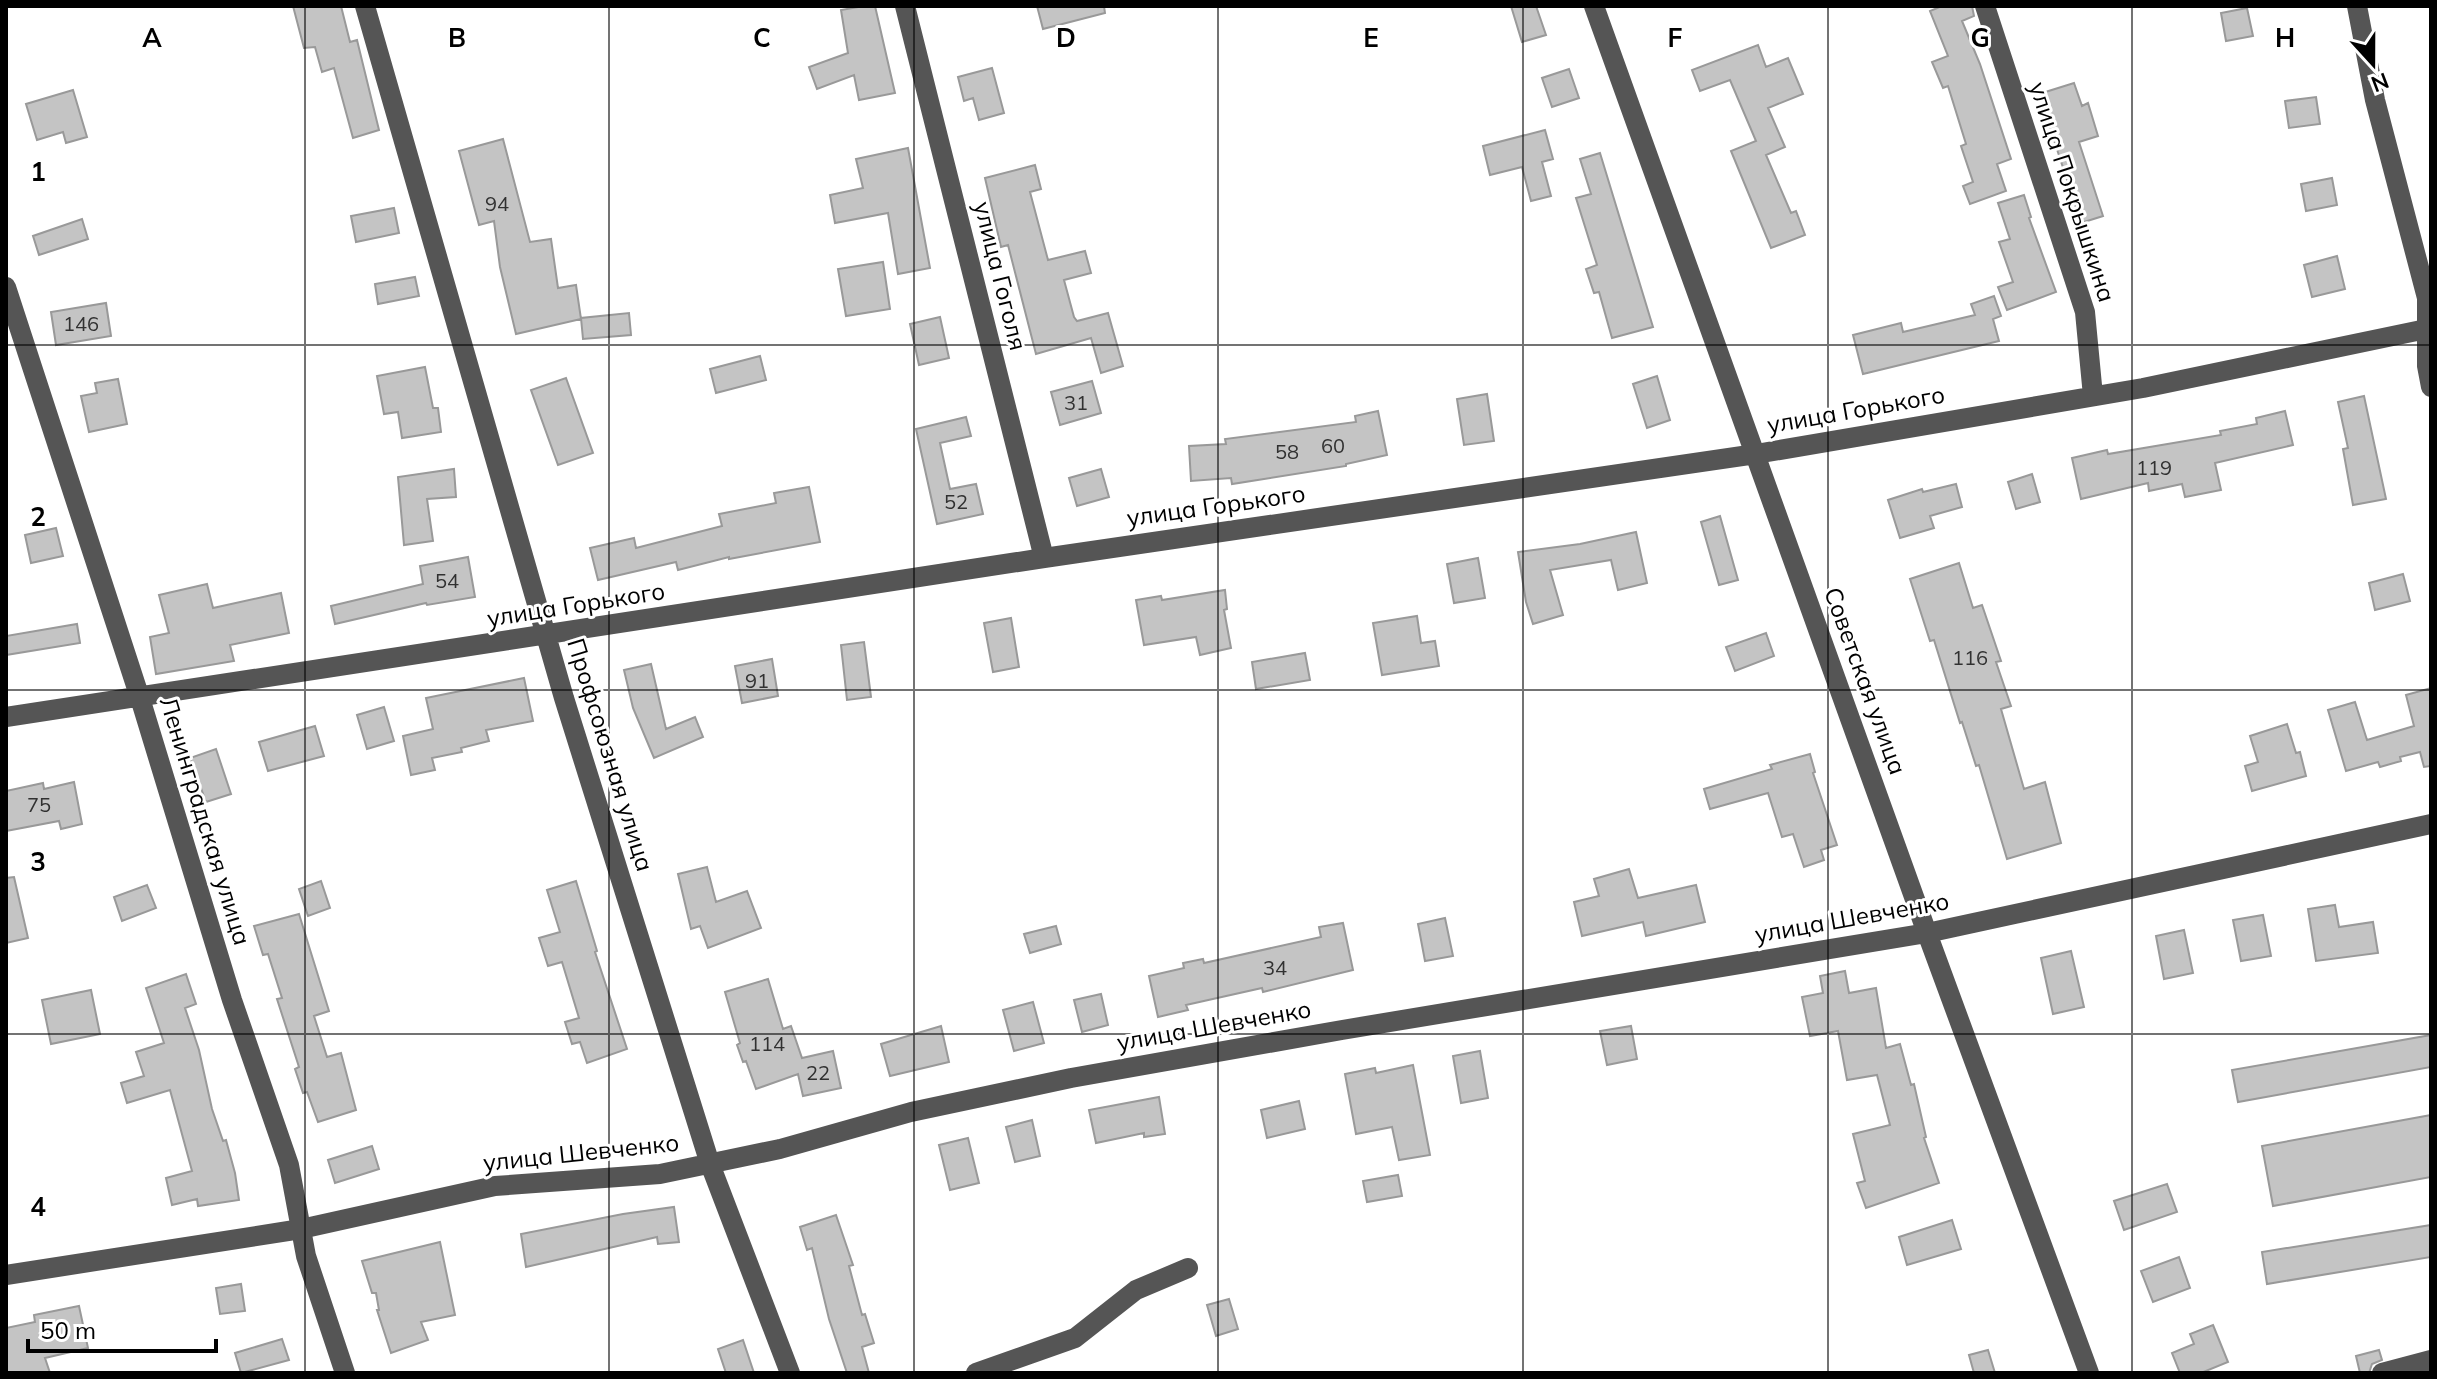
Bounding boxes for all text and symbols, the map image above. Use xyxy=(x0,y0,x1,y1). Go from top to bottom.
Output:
text: A xyxy=(142,21,162,54)
text: B xyxy=(448,21,466,54)
text: C xyxy=(753,21,771,54)
text: D xyxy=(1056,21,1076,54)
text: E xyxy=(1363,21,1379,54)
text: F xyxy=(1668,21,1683,54)
text: G xyxy=(1970,21,1990,54)
text: H xyxy=(2275,21,2295,54)
north arrow xyxy=(2333,24,2413,104)
text: N xyxy=(2367,67,2393,99)
street label: улица Покрышкина xyxy=(2023,78,2123,306)
text: 1 xyxy=(30,155,46,188)
house number: 94 xyxy=(485,191,509,216)
street label: улица Гоголя xyxy=(968,198,1034,353)
house number: 146 xyxy=(63,311,99,336)
street label: улица Горького xyxy=(1765,379,1947,439)
house number: 31 xyxy=(1064,390,1088,415)
house number: 60 xyxy=(1321,433,1345,458)
house number: 58 xyxy=(1275,439,1299,464)
house number: 119 xyxy=(2136,455,2172,480)
street label: улица Горького xyxy=(1125,478,1307,532)
house number: 52 xyxy=(944,489,968,514)
text: 2 xyxy=(30,500,46,533)
house number: 54 xyxy=(435,568,459,593)
street label: улица Горького xyxy=(485,575,667,633)
street label: Советская улица xyxy=(1818,583,1914,778)
street label: Профсоюзная улица xyxy=(561,635,661,875)
house number: 116 xyxy=(1952,645,1988,670)
house number: 91 xyxy=(745,668,769,693)
street label: Ленинградская улица xyxy=(154,693,258,949)
house number: 75 xyxy=(27,792,51,817)
text: 3 xyxy=(30,845,46,878)
street label: улица Шевченко xyxy=(1752,885,1951,949)
house number: 34 xyxy=(1263,955,1287,980)
street label: улица Шевченко xyxy=(1114,993,1313,1057)
house number: 114 xyxy=(749,1031,785,1056)
house number: 22 xyxy=(806,1060,830,1085)
street label: улица Шевченко xyxy=(481,1127,680,1177)
text: 4 xyxy=(30,1190,46,1223)
scale bar xyxy=(28,1303,216,1353)
text: 50 m xyxy=(40,1315,96,1345)

